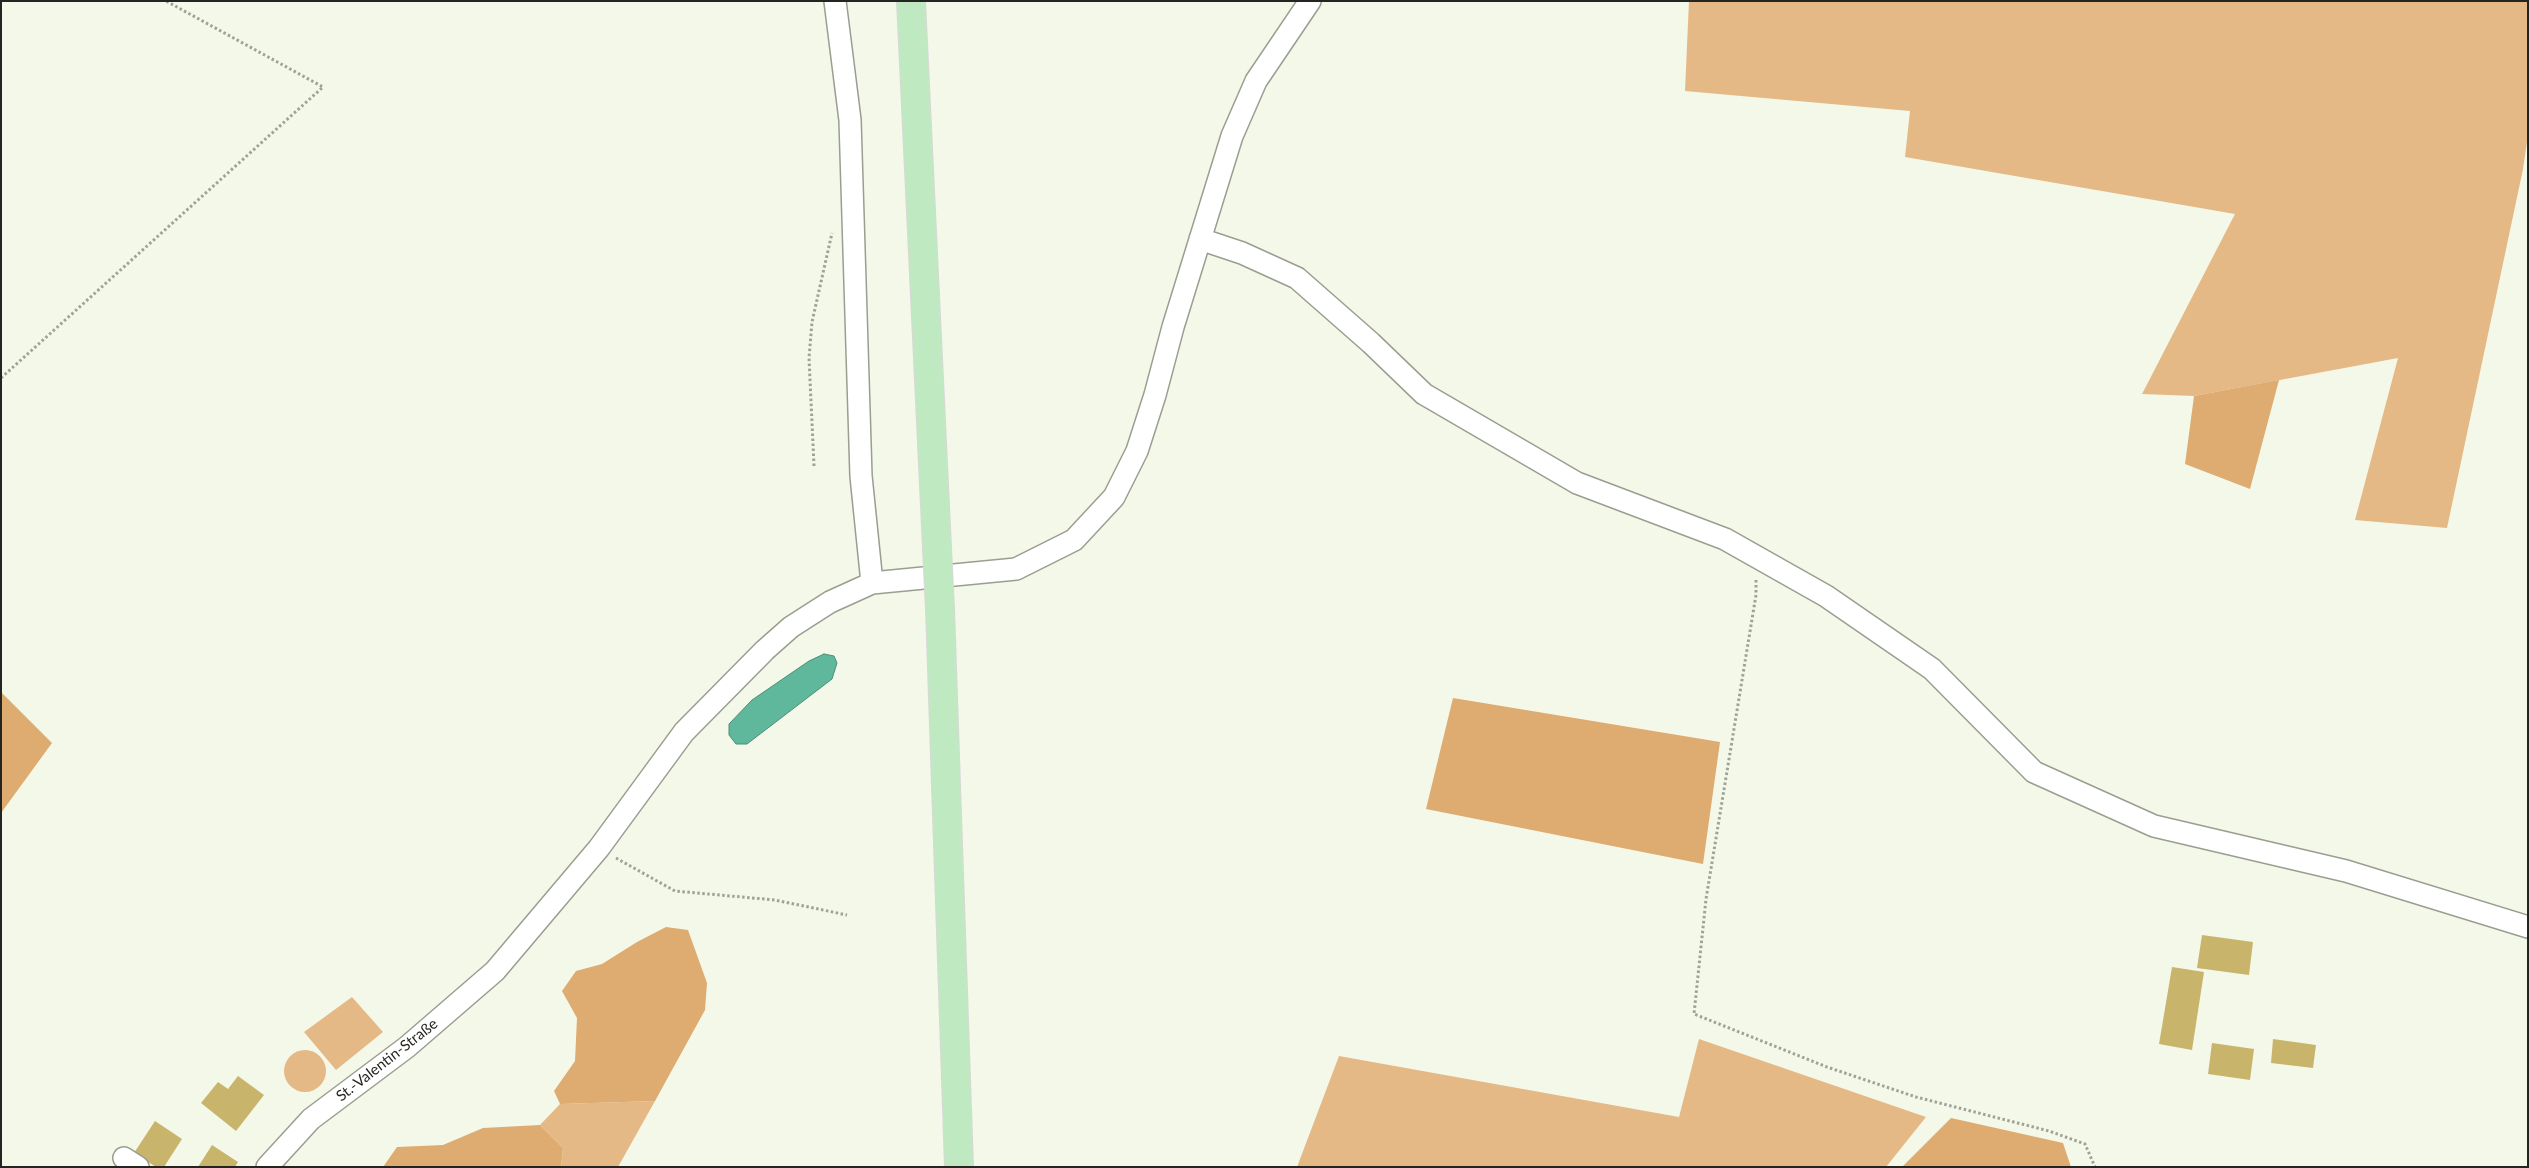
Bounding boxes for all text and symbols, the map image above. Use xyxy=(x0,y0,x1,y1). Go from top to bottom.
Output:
street label: St.-Valentin-Straße xyxy=(333,1015,441,1105)

